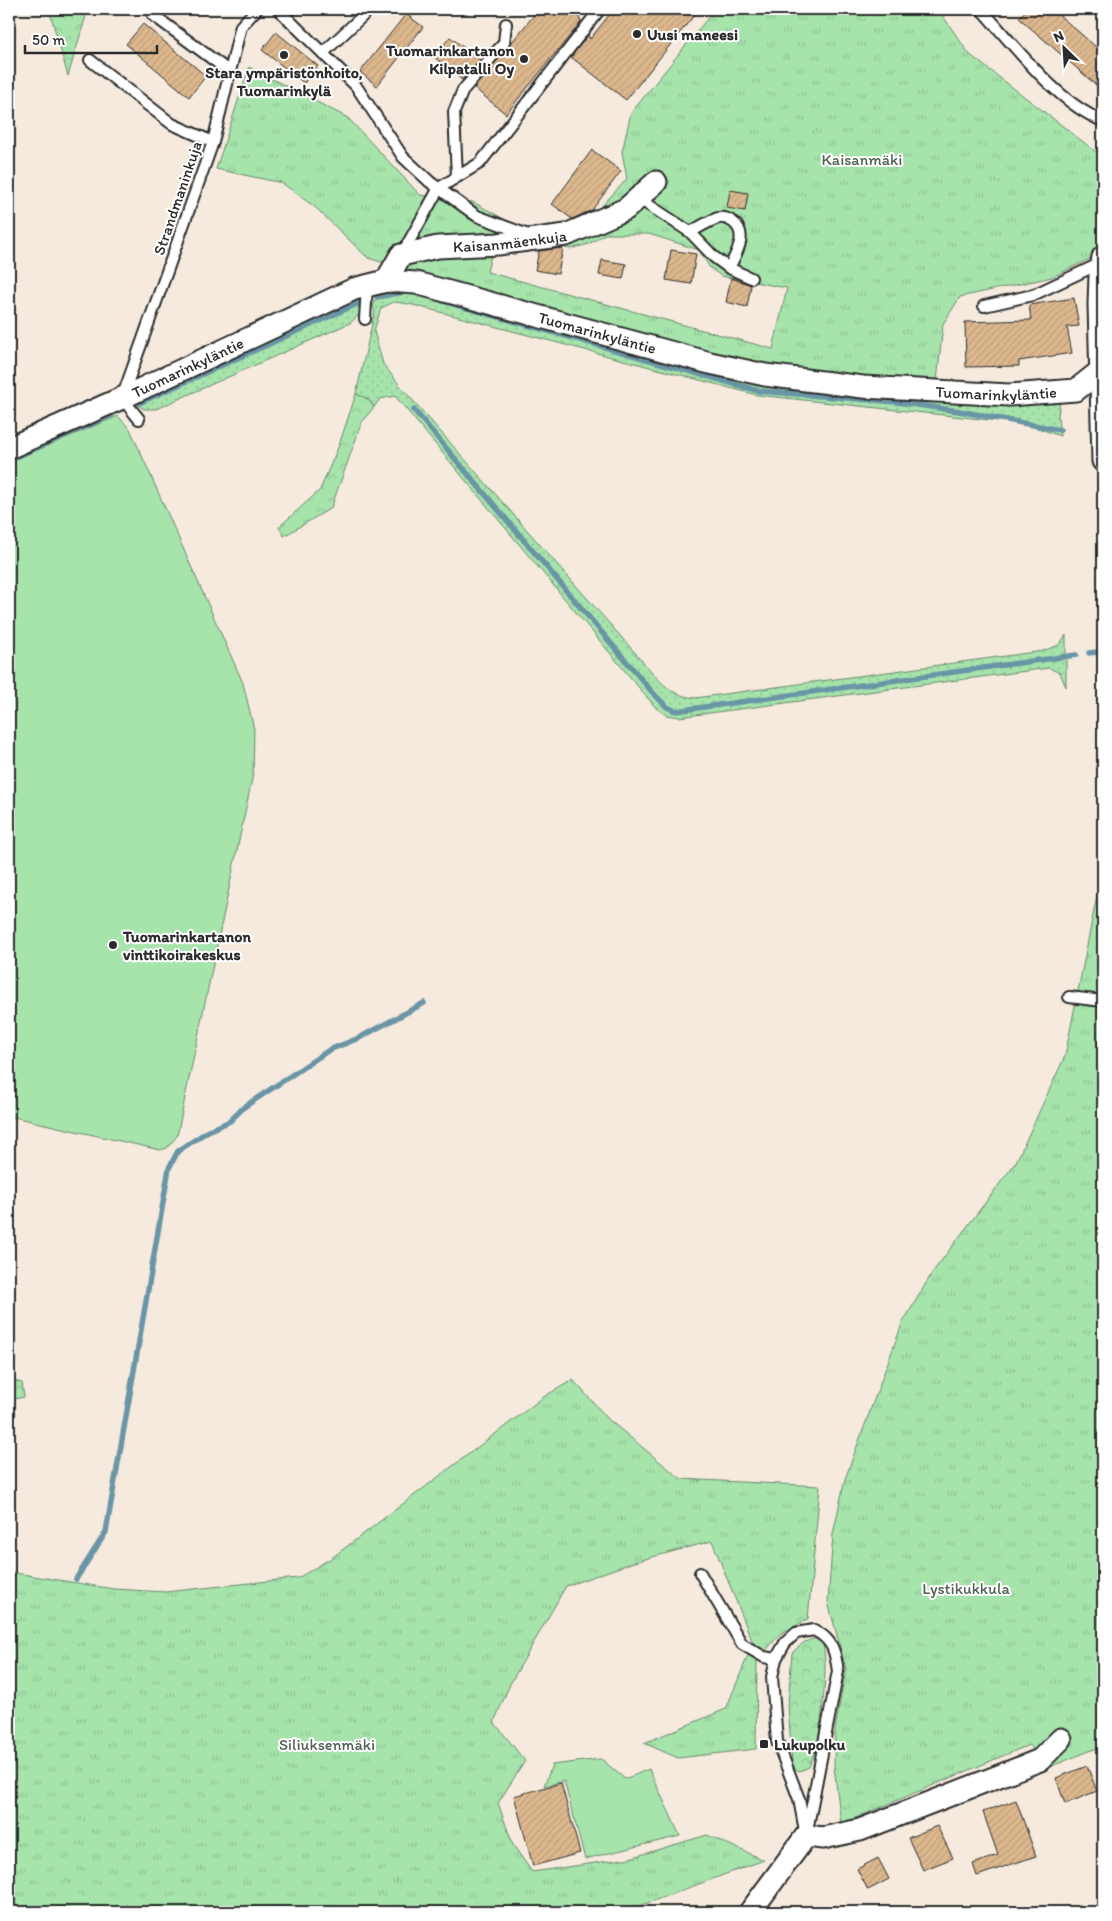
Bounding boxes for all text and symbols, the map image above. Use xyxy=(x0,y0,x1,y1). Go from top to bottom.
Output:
scale bar xyxy=(25,22,158,54)
north arrow xyxy=(1040,22,1090,72)
place label: Uusi maneesi xyxy=(647,25,738,44)
text: N xyxy=(1051,27,1067,46)
marker: Uusi maneesi xyxy=(631,28,643,40)
text: 50 m xyxy=(32,31,65,49)
place label: Tuomarinkartanon Kilpatalli Oy xyxy=(385,41,514,79)
marker: Stara ympäristönhoito, Tuomarinkylä xyxy=(278,49,290,61)
marker: Tuomarinkartanon Kilpatalli Oy xyxy=(518,53,530,65)
place label: Stara ympäristönhoito, Tuomarinkylä xyxy=(205,63,363,101)
street label: Strandmaninkuja xyxy=(149,139,206,258)
park label: Kaisanmäki xyxy=(822,150,902,169)
street label: Kaisanmäenkuja xyxy=(452,226,569,256)
street label: Tuomarinkyläntie xyxy=(536,308,658,358)
street label: Tuomarinkyläntie xyxy=(129,333,247,402)
street label: Tuomarinkyläntie xyxy=(935,382,1057,405)
place label: Tuomarinkartanon vinttikoirakeskus xyxy=(122,927,251,964)
marker: Tuomarinkartanon vinttikoirakeskus xyxy=(107,939,119,951)
park label: Lystikukkula xyxy=(922,1579,1011,1598)
park label: Siliuksenmäki xyxy=(279,1735,375,1754)
place label: Lukupolku xyxy=(774,1735,846,1755)
marker: Lukupolku xyxy=(758,1738,770,1750)

